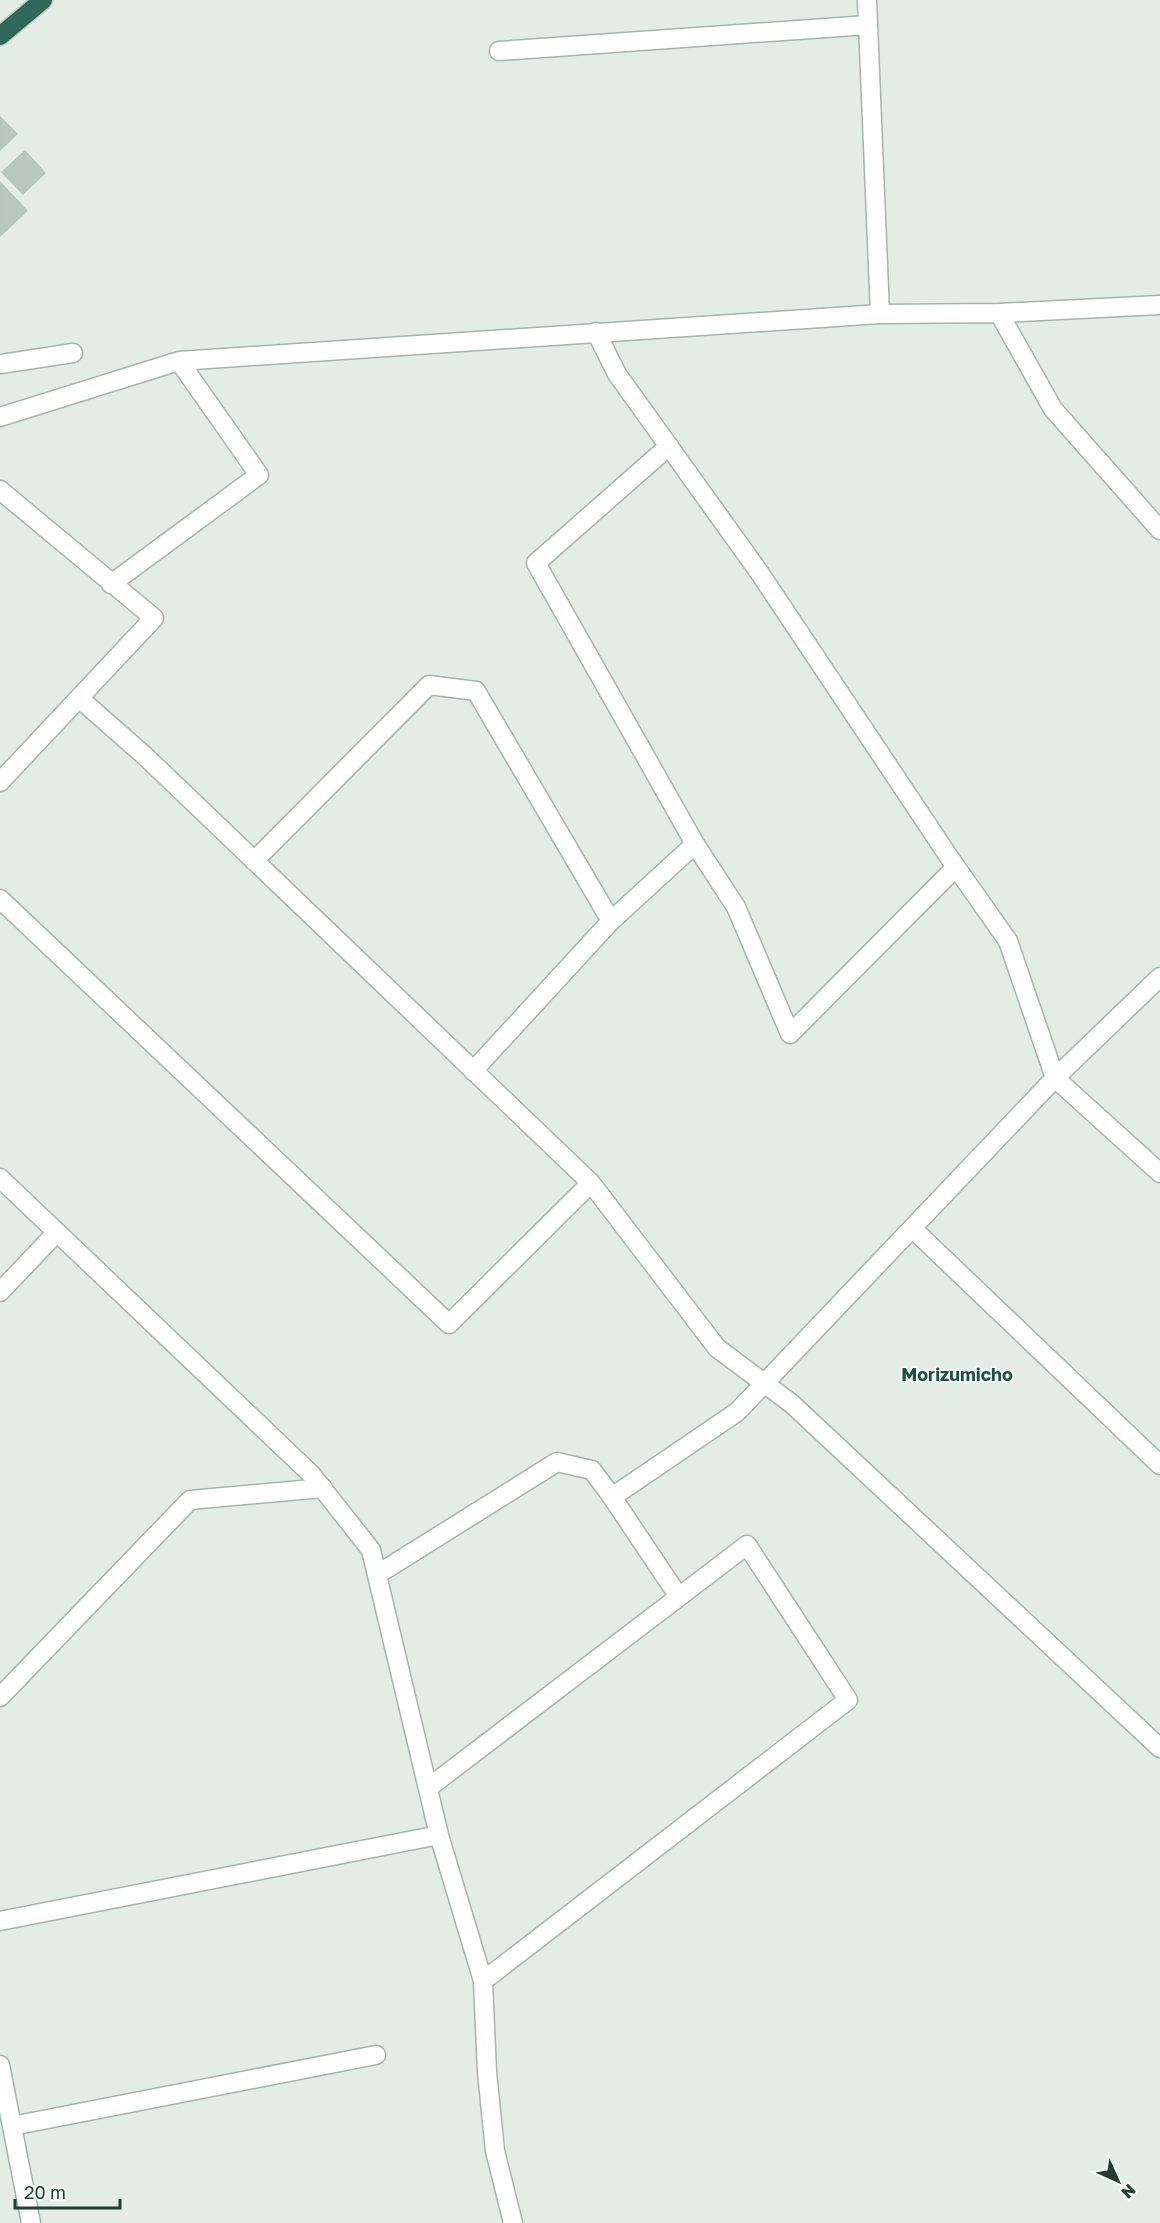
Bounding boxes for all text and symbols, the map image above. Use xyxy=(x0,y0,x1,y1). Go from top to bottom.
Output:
district label: Morizumicho xyxy=(901,1363,1013,1385)
north arrow xyxy=(1088,2151,1148,2211)
scale bar xyxy=(15,2172,120,2210)
text: N xyxy=(1117,2180,1140,2203)
text: 20 m xyxy=(24,2181,66,2203)

